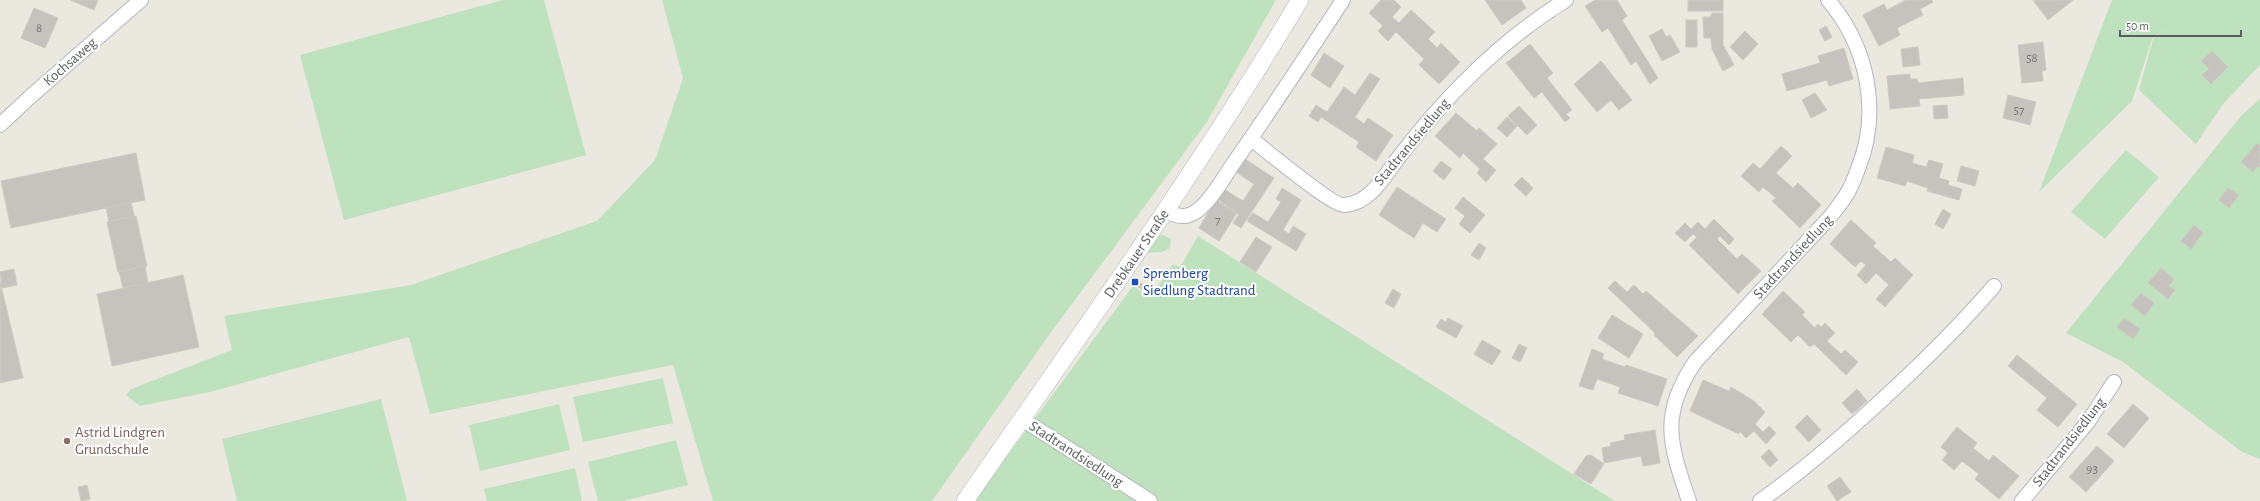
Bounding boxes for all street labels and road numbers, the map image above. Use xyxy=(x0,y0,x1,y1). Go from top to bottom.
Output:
street label: Kochsaweg xyxy=(41,35,100,89)
street label: Stadtrandsiedlung xyxy=(1371,95,1453,188)
street label: Drebkauer Straße xyxy=(1101,206,1172,300)
street label: Stadtrandsiedlung xyxy=(1751,212,1836,302)
street label: Stadtrandsiedlung xyxy=(2030,394,2109,489)
street label: Stadtrandsiedlung xyxy=(1026,418,1126,490)

